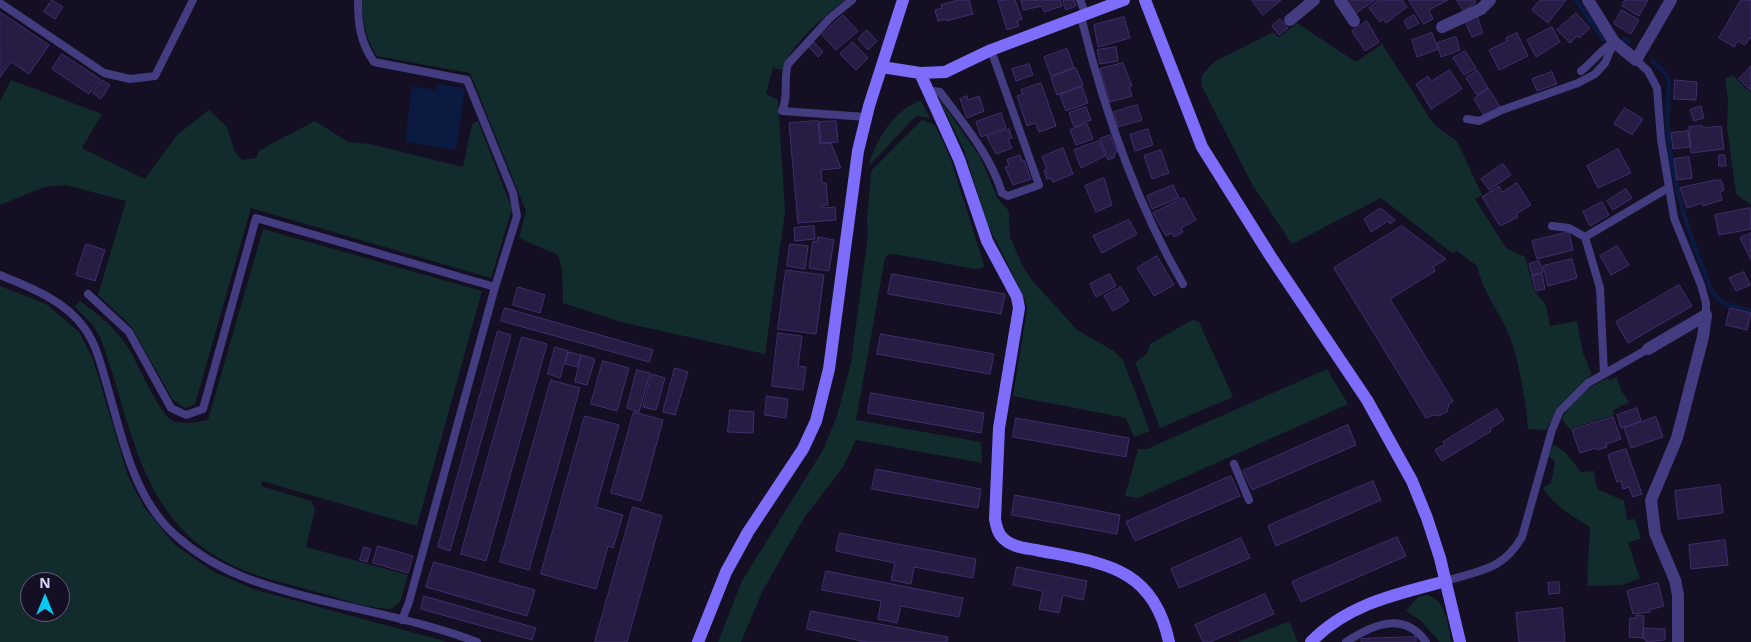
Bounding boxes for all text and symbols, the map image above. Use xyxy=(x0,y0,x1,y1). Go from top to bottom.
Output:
north arrow xyxy=(20,572,70,622)
text: N xyxy=(39,573,51,592)

